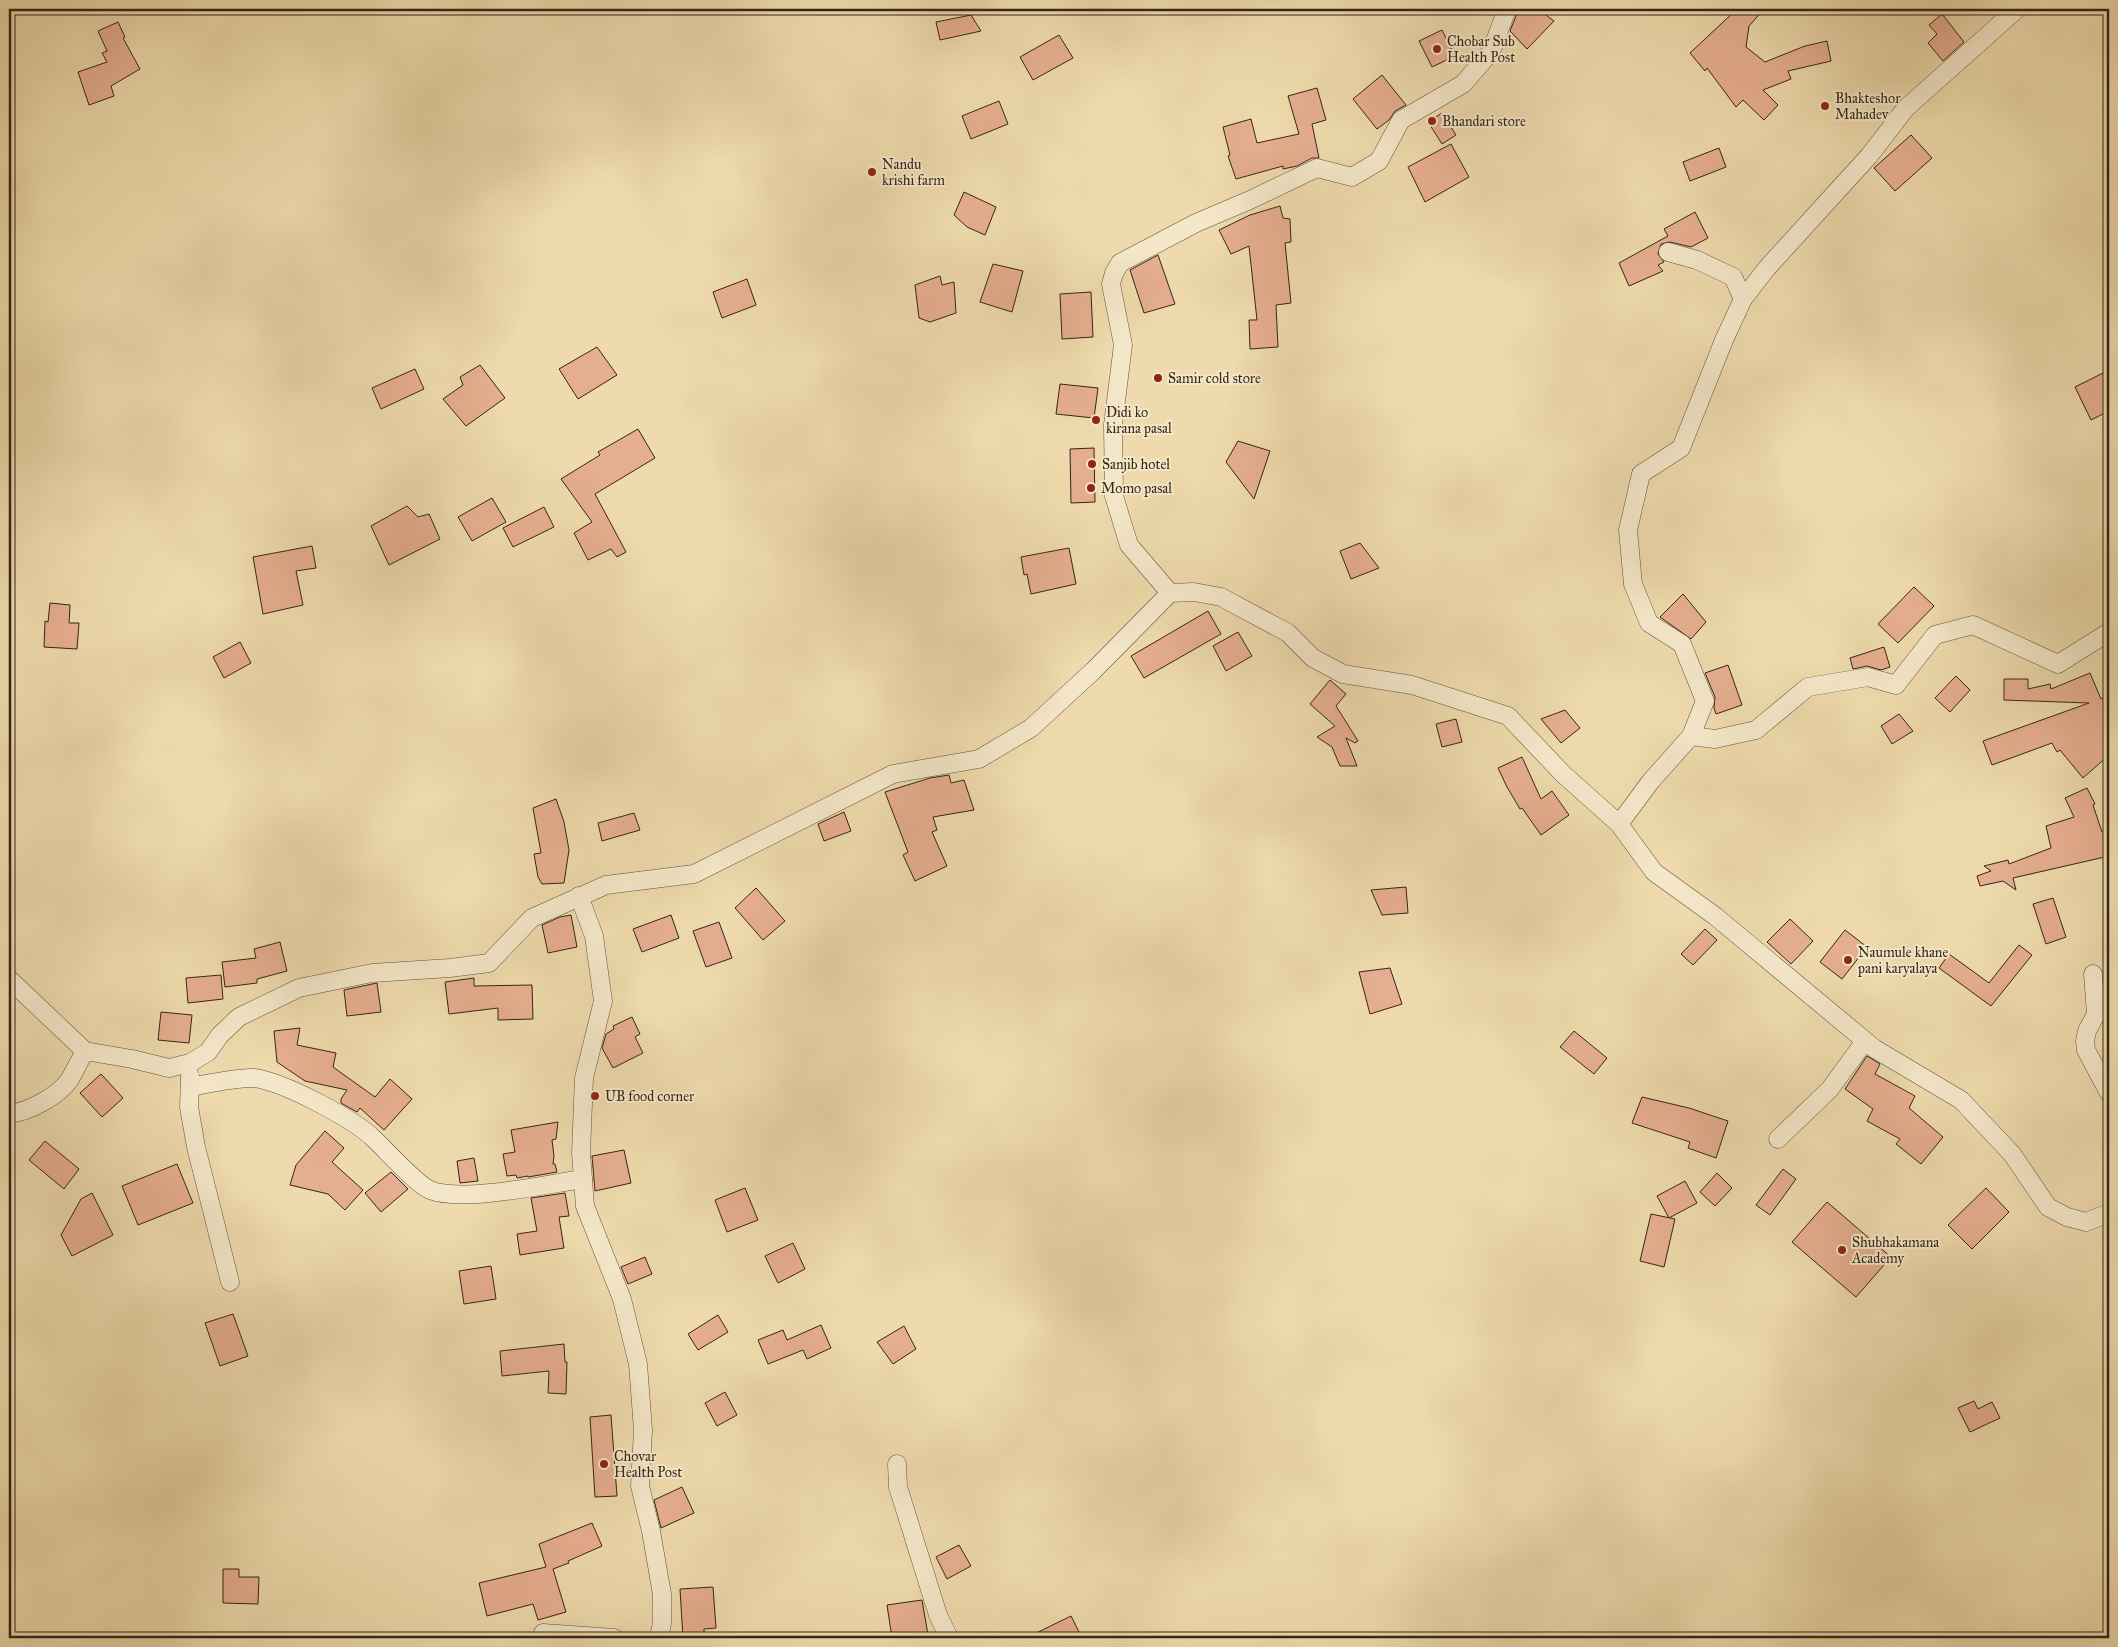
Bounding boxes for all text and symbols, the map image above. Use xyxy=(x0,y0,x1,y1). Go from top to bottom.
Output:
place label: Chobar Sub Health Post xyxy=(1447,33,1515,66)
marker: Chobar Sub Health Post xyxy=(1431,43,1443,55)
place label: Bhakteshor Mahadev xyxy=(1835,90,1901,123)
marker: Bhakteshor Mahadev xyxy=(1819,100,1831,112)
place label: Bhandari store xyxy=(1442,113,1526,130)
marker: Bhandari store xyxy=(1426,115,1438,127)
place label: Nandu krishi farm xyxy=(882,156,945,189)
marker: Nandu krishi farm xyxy=(866,166,878,178)
place label: Samir cold store xyxy=(1168,370,1261,387)
marker: Samir cold store xyxy=(1152,372,1164,384)
place label: Didi ko kirana pasal xyxy=(1106,404,1172,437)
marker: Didi ko kirana pasal xyxy=(1090,414,1102,426)
place label: Sanjib hotel xyxy=(1102,456,1170,473)
marker: Sanjib hotel xyxy=(1086,458,1098,470)
place label: Momo pasal xyxy=(1101,480,1172,497)
marker: Momo pasal xyxy=(1085,482,1097,494)
place label: Naumule khane pani karyalaya xyxy=(1857,944,1948,977)
marker: Naumule khane pani karyalaya xyxy=(1842,954,1854,966)
place label: UB food corner xyxy=(605,1088,695,1105)
marker: UB food corner xyxy=(589,1090,601,1102)
place label: Shubhakamana Academy xyxy=(1851,1234,1939,1267)
marker: Shubhakamana Academy xyxy=(1836,1244,1848,1256)
place label: Chovar Health Post xyxy=(614,1448,682,1481)
marker: Chovar Health Post xyxy=(598,1458,610,1470)

